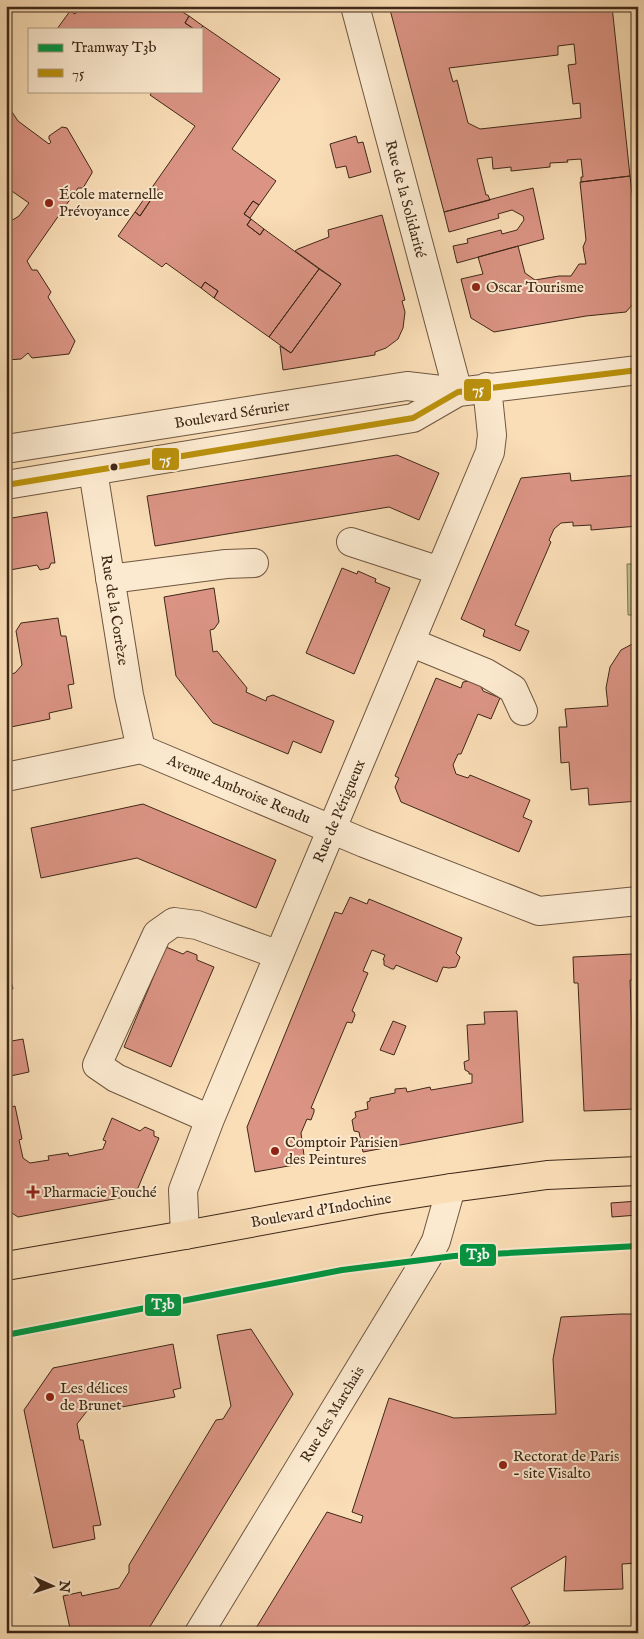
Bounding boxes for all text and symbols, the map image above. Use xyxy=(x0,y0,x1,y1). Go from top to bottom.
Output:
legend xyxy=(28,28,202,92)
text: Tramway T3b xyxy=(72,38,157,57)
text: 75 xyxy=(72,64,85,83)
street label: Rue de la Solidarité xyxy=(381,138,430,260)
place label: École maternelle Prévoyance xyxy=(59,185,164,221)
marker: École maternelle Prévoyance xyxy=(43,197,55,209)
place label: Oscar Tourisme xyxy=(486,278,584,297)
marker: Oscar Tourisme xyxy=(470,281,482,293)
line badge: 75 xyxy=(463,378,492,402)
text: 75 xyxy=(472,381,484,399)
street label: Boulevard Sérurier xyxy=(173,396,291,433)
line badge: 75 xyxy=(151,447,180,471)
text: 75 xyxy=(159,451,171,469)
unlabelled marker xyxy=(109,462,119,472)
street label: Rue de la Corrèze xyxy=(96,553,133,667)
street label: Avenue Ambroise Rendu xyxy=(163,750,313,828)
street label: Rue de Périgueux xyxy=(309,756,370,866)
place label: Comptoir Parisien des Peintures xyxy=(285,1133,398,1169)
marker: Comptoir Parisien des Peintures xyxy=(269,1145,281,1157)
place label: Pharmacie Fouché xyxy=(43,1183,157,1202)
marker: Pharmacie Fouché xyxy=(27,1186,39,1198)
street label: Boulevard d'Indochine xyxy=(249,1189,393,1232)
line badge: T3b xyxy=(459,1243,497,1267)
text: T3b xyxy=(466,1246,490,1264)
line badge: T3b xyxy=(144,1293,182,1317)
text: T3b xyxy=(151,1296,175,1314)
street label: Rue des Marchais xyxy=(296,1363,369,1466)
place label: Les délices de Brunet xyxy=(60,1379,128,1415)
marker: Les délices de Brunet xyxy=(44,1391,56,1403)
place label: Rectorat de Paris - site Visalto xyxy=(513,1447,619,1483)
marker: Rectorat de Paris - site Visalto xyxy=(497,1459,509,1471)
north arrow xyxy=(28,1562,78,1612)
text: N xyxy=(55,1579,73,1593)

